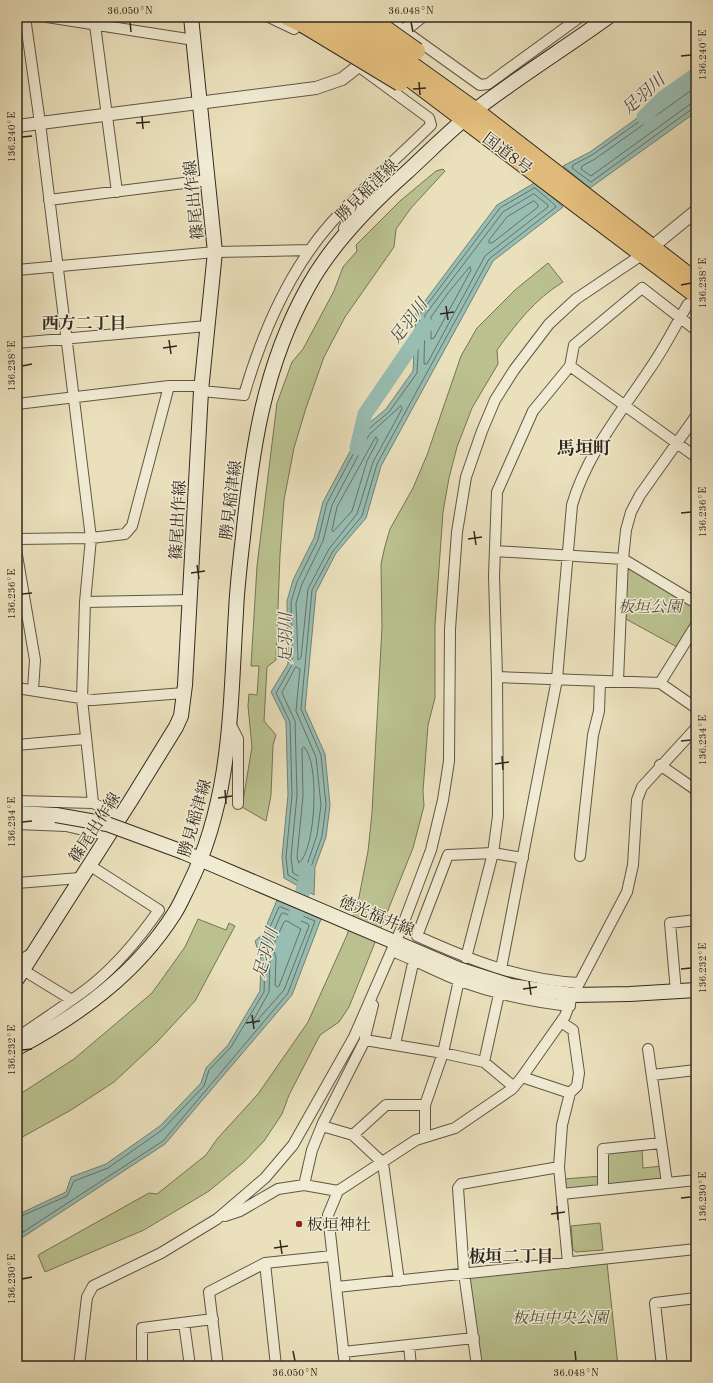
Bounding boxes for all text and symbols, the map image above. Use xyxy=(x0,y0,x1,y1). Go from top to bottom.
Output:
text: 36.050°N xyxy=(107,6,153,16)
text: 36.048°N xyxy=(388,6,434,16)
text: 136.240°E xyxy=(698,30,708,80)
water label: 足羽川 xyxy=(619,70,670,118)
text: 136.240°E xyxy=(7,112,17,162)
street label: 国道8号 xyxy=(479,129,536,178)
street label: 勝見稲津線 xyxy=(332,156,401,225)
street label: 篠尾出作線 xyxy=(181,159,207,241)
text: 136.238°E xyxy=(698,258,708,308)
water label: 足羽川 xyxy=(386,294,433,347)
district label: 西方二丁目 xyxy=(42,314,127,333)
text: 136.238°E xyxy=(7,341,17,391)
district label: 馬垣町 xyxy=(557,438,611,458)
street label: 勝見稲津線 xyxy=(217,459,245,541)
street label: 篠尾出作線 xyxy=(167,480,189,560)
text: 136.236°E xyxy=(698,487,708,537)
text: 136.236°E xyxy=(7,569,17,619)
park label: 板垣公園 xyxy=(618,598,685,616)
water label: 足羽川 xyxy=(277,611,295,664)
text: 136.234°E xyxy=(698,715,708,765)
street label: 勝見稲津線 xyxy=(175,777,215,859)
street label: 篠尾出作線 xyxy=(66,789,124,866)
text: 136.234°E xyxy=(7,797,17,847)
street label: 徳光福井線 xyxy=(336,892,417,940)
water label: 足羽川 xyxy=(250,924,282,980)
text: 136.232°E xyxy=(698,943,708,993)
text: 136.232°E xyxy=(7,1025,17,1075)
text: 136.230°E xyxy=(698,1172,708,1222)
place label: 板垣神社 xyxy=(307,1216,371,1234)
marker: 板垣神社 xyxy=(294,1219,304,1229)
district label: 板垣二丁目 xyxy=(469,1247,554,1266)
text: 136.230°E xyxy=(7,1254,17,1304)
park label: 板垣中央公園 xyxy=(512,1309,611,1327)
text: 36.050°N xyxy=(272,1368,318,1378)
text: 36.048°N xyxy=(553,1368,599,1378)

